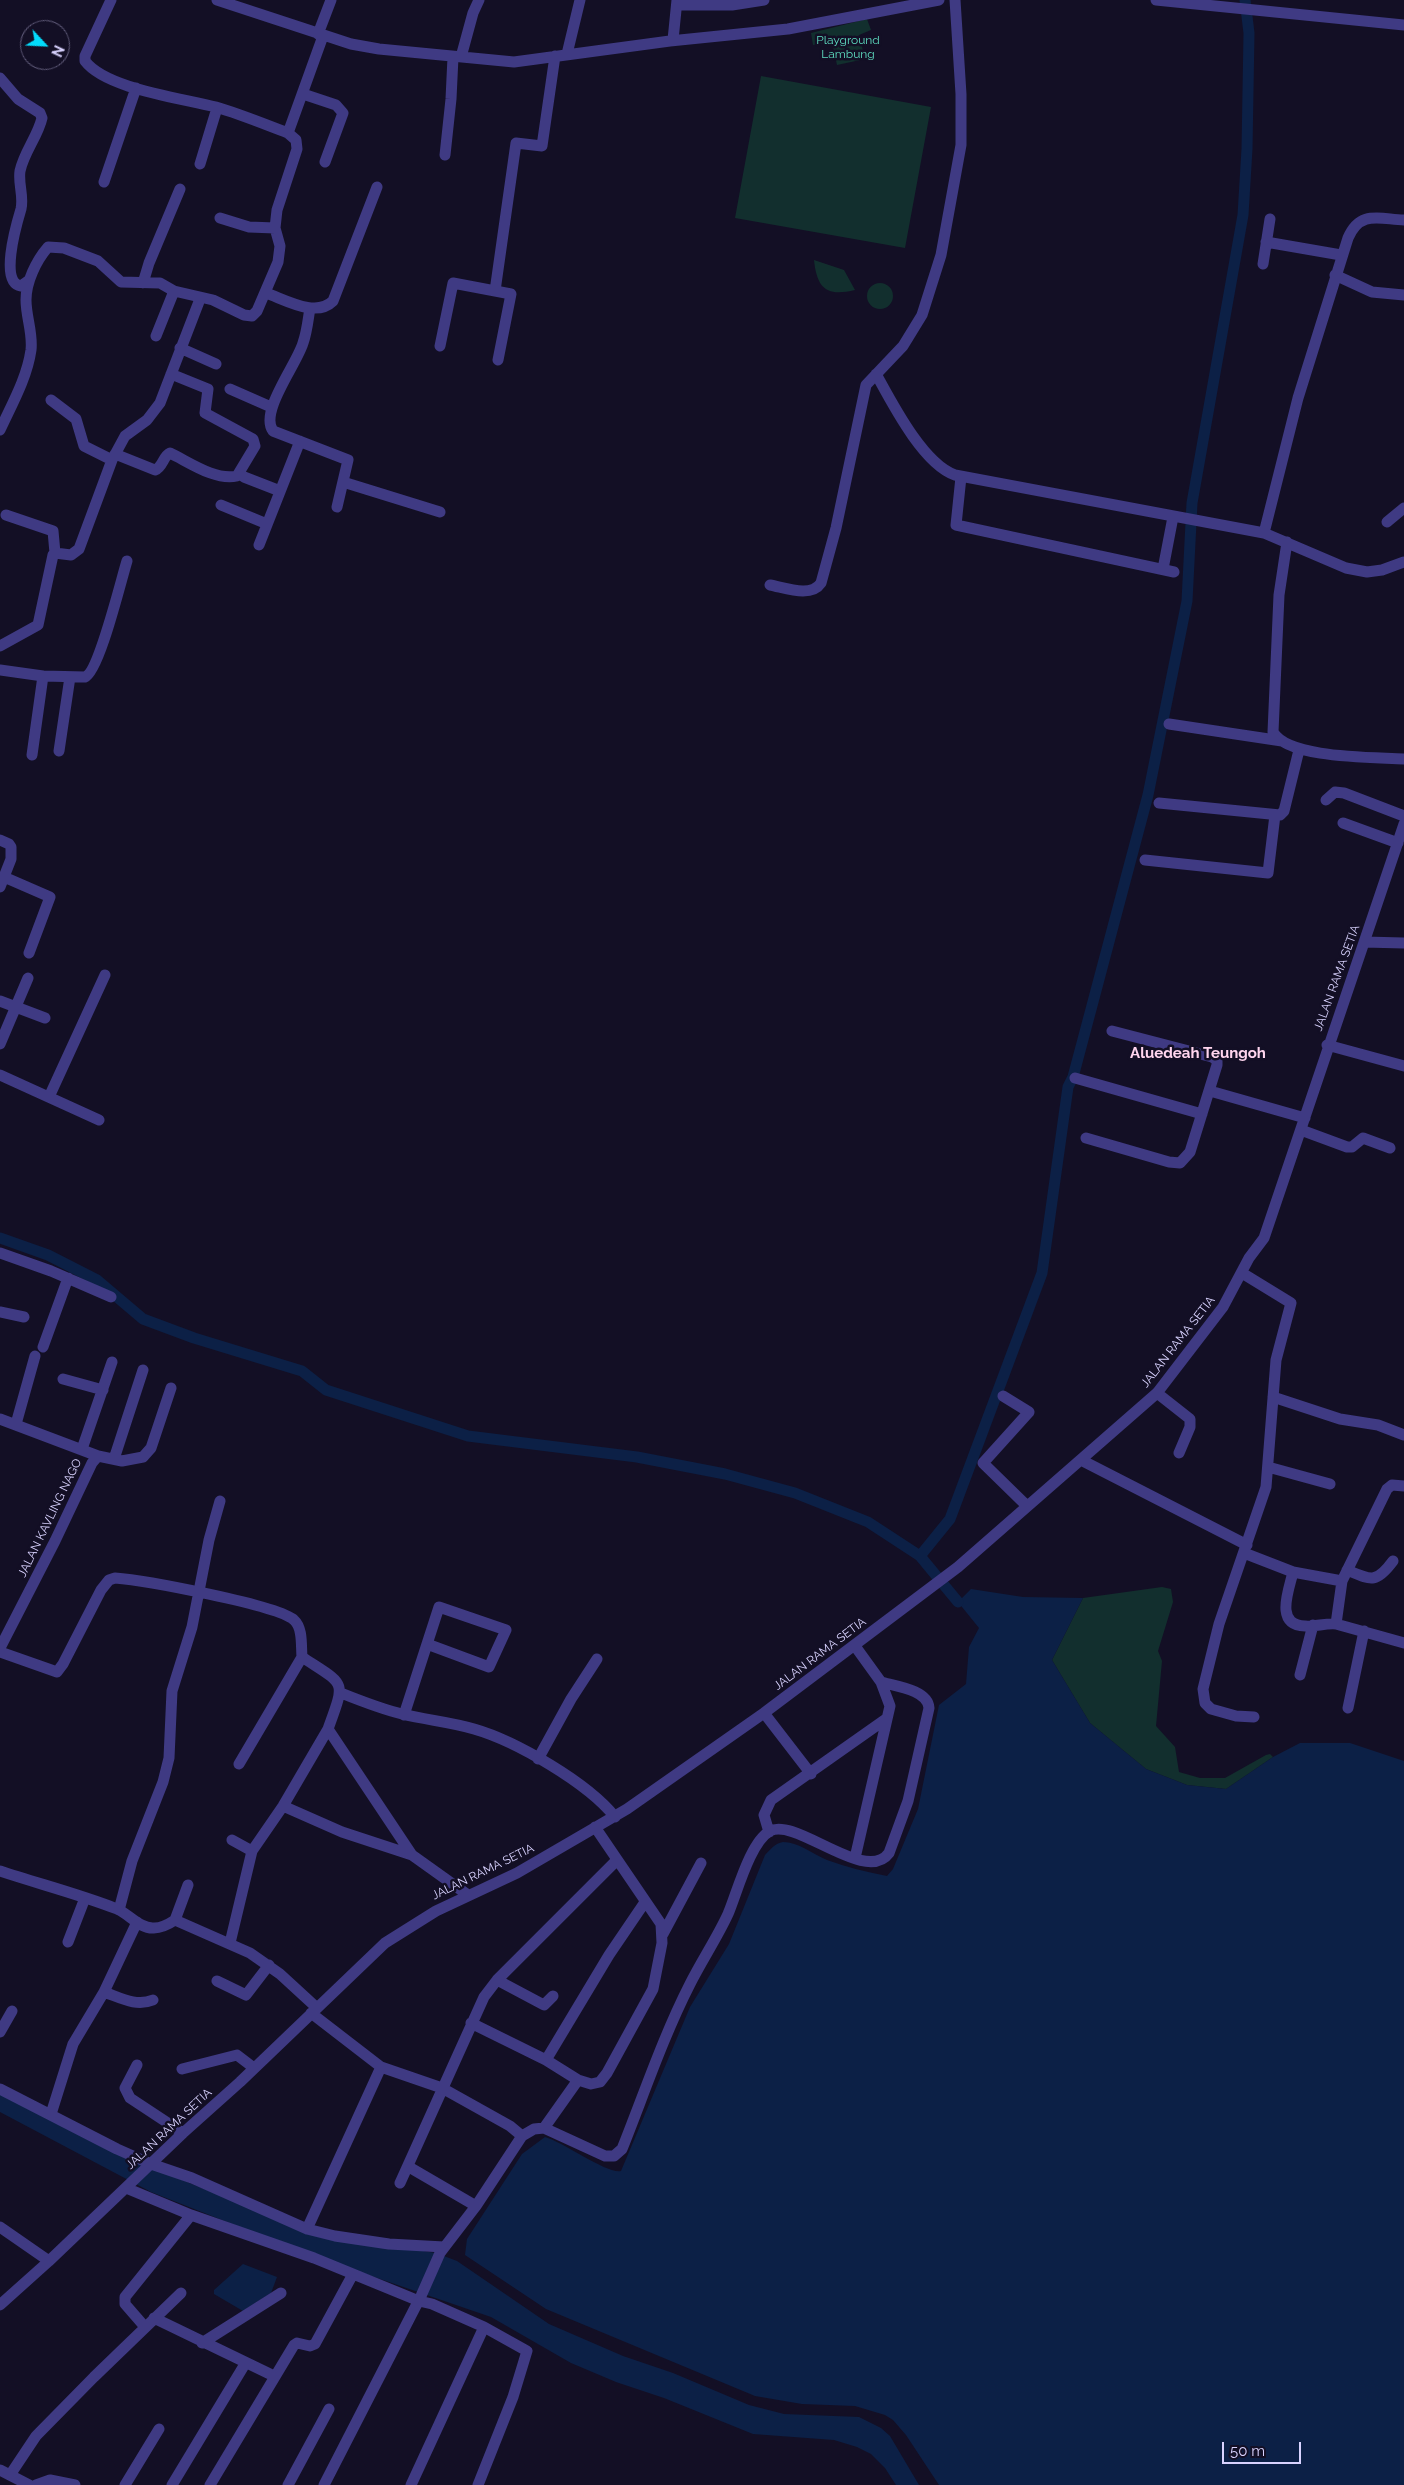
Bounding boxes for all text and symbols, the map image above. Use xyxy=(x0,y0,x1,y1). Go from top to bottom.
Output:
north arrow xyxy=(20,20,70,70)
park label: Playground Lambung xyxy=(816,33,880,61)
text: N xyxy=(48,43,67,59)
street label: JALAN RAMA SETIA xyxy=(1311,923,1363,1033)
district label: Aluedeah Teungoh xyxy=(1130,1044,1266,1062)
street label: JALAN RAMA SETIA xyxy=(1138,1294,1218,1390)
street label: JALAN KAVLING NAGO xyxy=(15,1456,85,1580)
street label: JALAN RAMA SETIA xyxy=(771,1615,869,1693)
street label: JALAN RAMA SETIA xyxy=(430,1841,536,1903)
street label: JALAN RAMA SETIA xyxy=(123,2086,215,2172)
scale bar xyxy=(1224,2432,1303,2464)
text: 50 m xyxy=(1230,2442,1265,2460)

